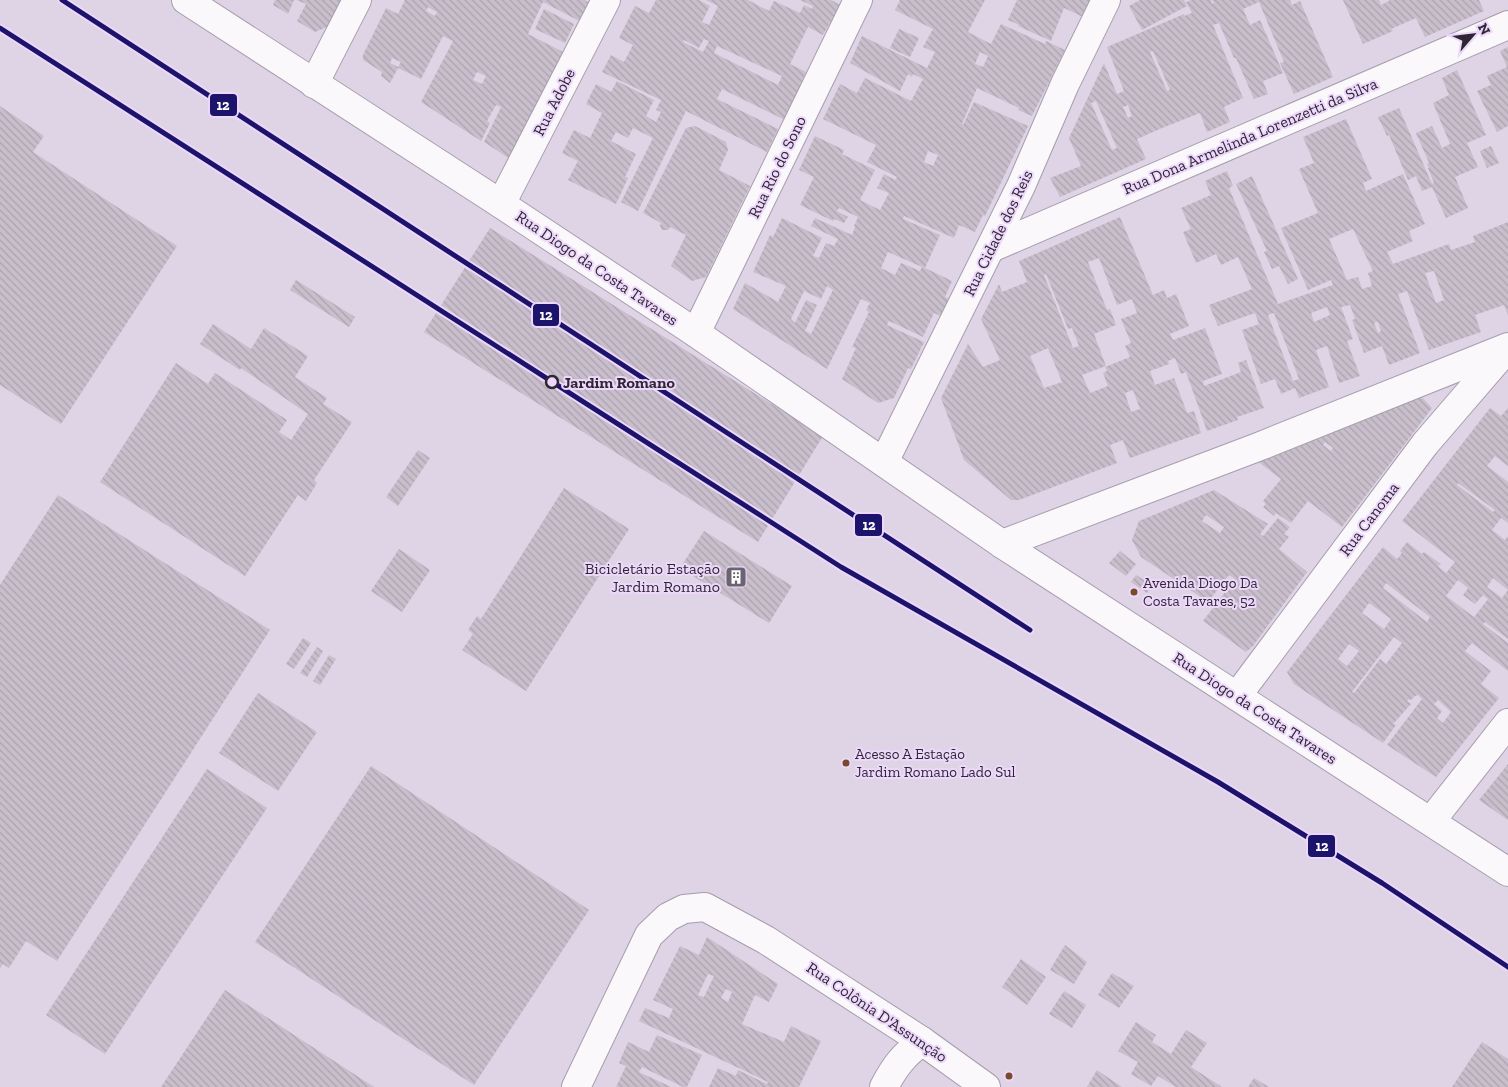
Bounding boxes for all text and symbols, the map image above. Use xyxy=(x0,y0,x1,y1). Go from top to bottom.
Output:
north arrow xyxy=(1448,10,1498,60)
text: N xyxy=(1474,20,1494,38)
street label: Rua Adobe xyxy=(529,65,579,139)
street label: Rua Dona Armelinda Lorenzetti da Silva xyxy=(1120,74,1380,198)
line badge: 12 xyxy=(209,93,238,117)
text: 12 xyxy=(216,97,230,114)
street label: Rua Rio do Sono xyxy=(744,113,810,221)
street label: Rua Cidade dos Reis xyxy=(959,167,1037,299)
street label: Rua Diogo da Costa Tavares xyxy=(512,207,682,329)
line badge: 12 xyxy=(532,303,560,327)
text: 12 xyxy=(539,307,553,324)
place label: Jardim Romano xyxy=(563,373,675,392)
marker: Jardim Romano xyxy=(545,375,559,389)
street label: Rua Canoma xyxy=(1335,478,1403,560)
line badge: 12 xyxy=(854,513,883,537)
text: 12 xyxy=(862,517,876,534)
place label: Bicicletário Estação Jardim Romano xyxy=(585,559,720,596)
building icon: Bicicletário Estação Jardim Romano xyxy=(724,565,748,589)
place label: Avenida Diogo Da Costa Tavares, 52 xyxy=(1143,574,1258,610)
marker: Avenida Diogo Da Costa Tavares, 52 xyxy=(1129,587,1139,597)
street label: Rua Diogo da Costa Tavares xyxy=(1170,648,1340,768)
place label: Acesso A Estação Jardim Romano Lado Sul xyxy=(855,745,1016,781)
marker: Acesso A Estação Jardim Romano Lado Sul xyxy=(841,758,851,768)
line badge: 12 xyxy=(1307,834,1336,858)
text: 12 xyxy=(1315,838,1329,855)
street label: Rua Colônia D'Assunção xyxy=(803,958,951,1066)
unlabelled marker xyxy=(1004,1071,1014,1081)

